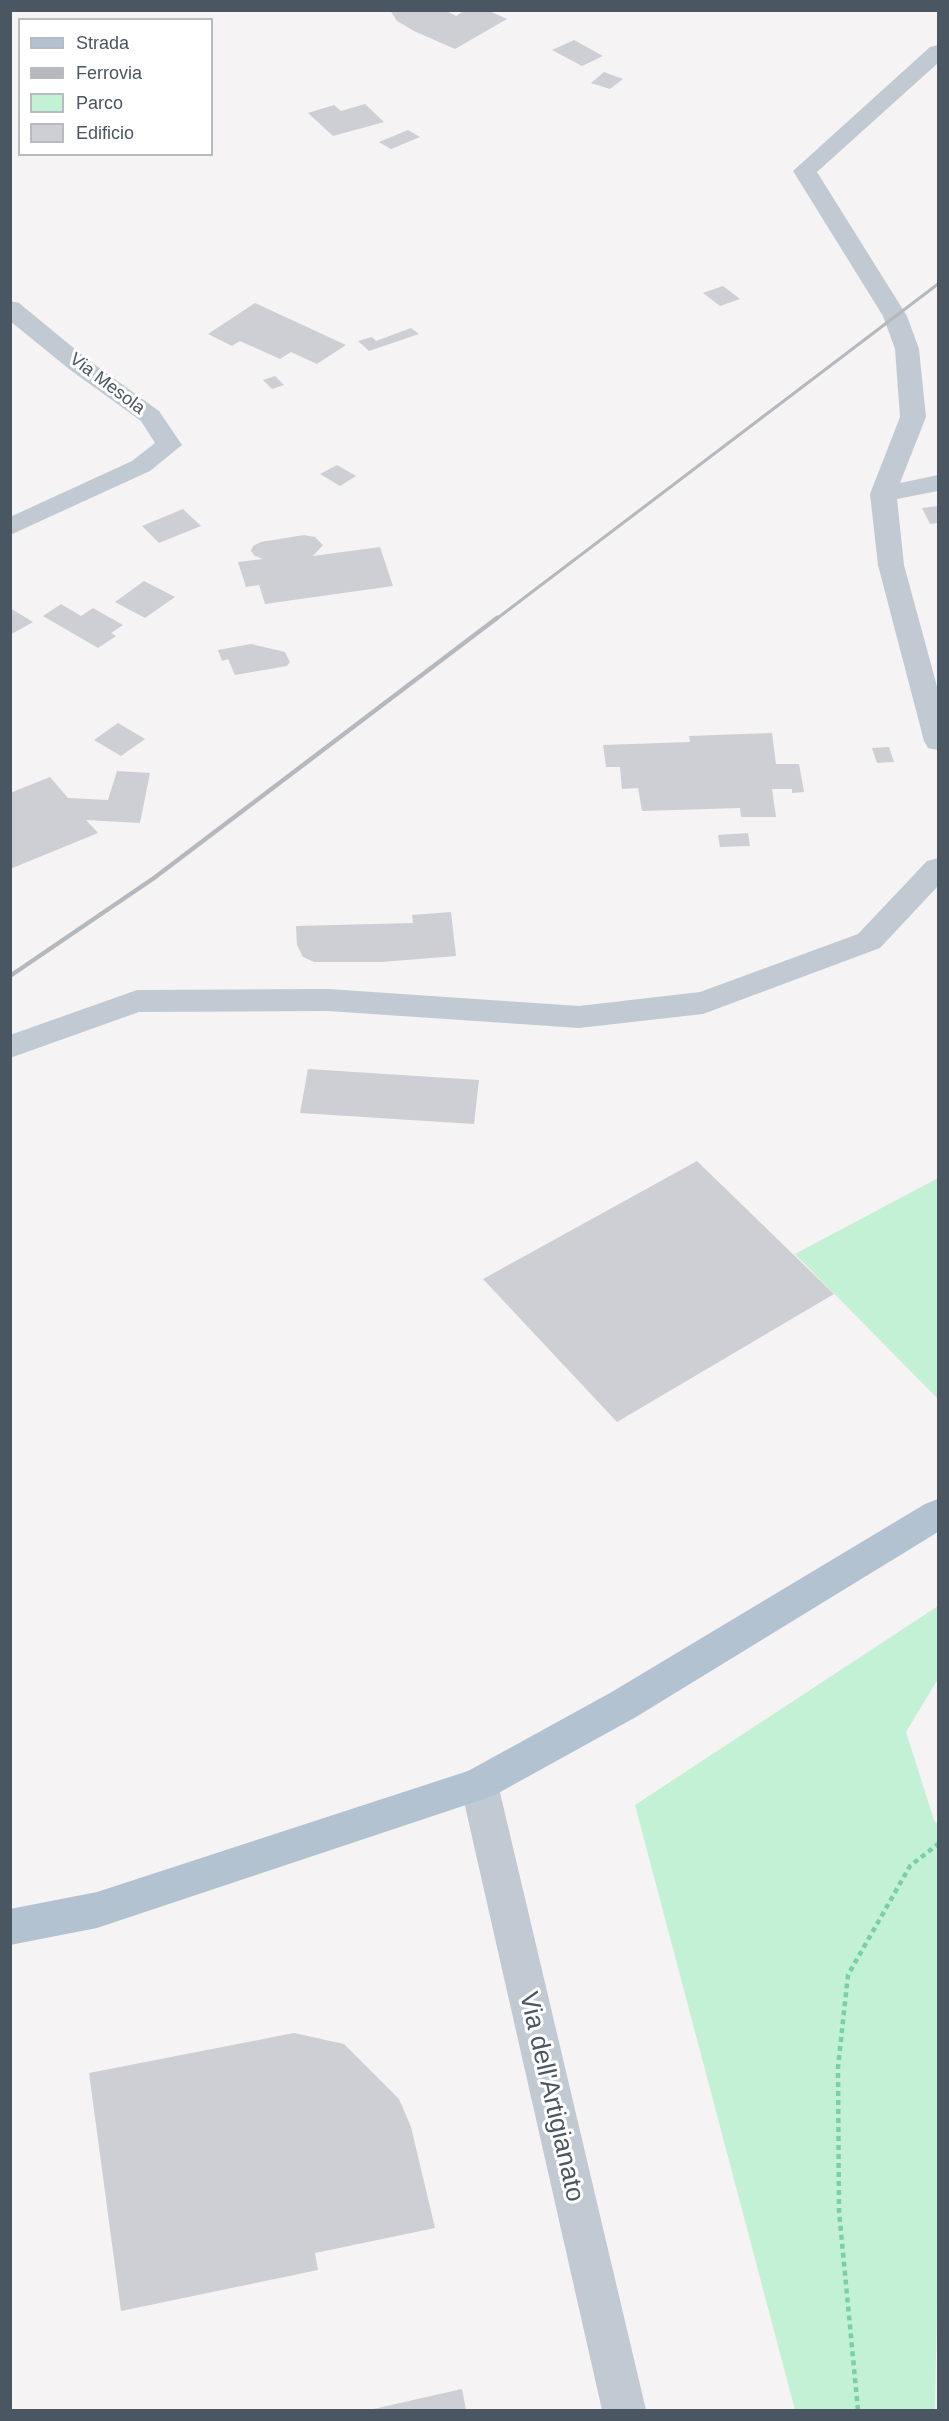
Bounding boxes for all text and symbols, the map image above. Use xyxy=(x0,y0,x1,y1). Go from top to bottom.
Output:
legend xyxy=(18,18,213,156)
text: Strada xyxy=(76,33,129,53)
text: Ferrovia xyxy=(76,63,142,83)
text: Parco xyxy=(76,93,123,113)
text: Edificio xyxy=(76,123,134,143)
street label: Via Mesola xyxy=(65,349,149,419)
street label: Via dell'Artigianato xyxy=(512,1989,590,2205)

